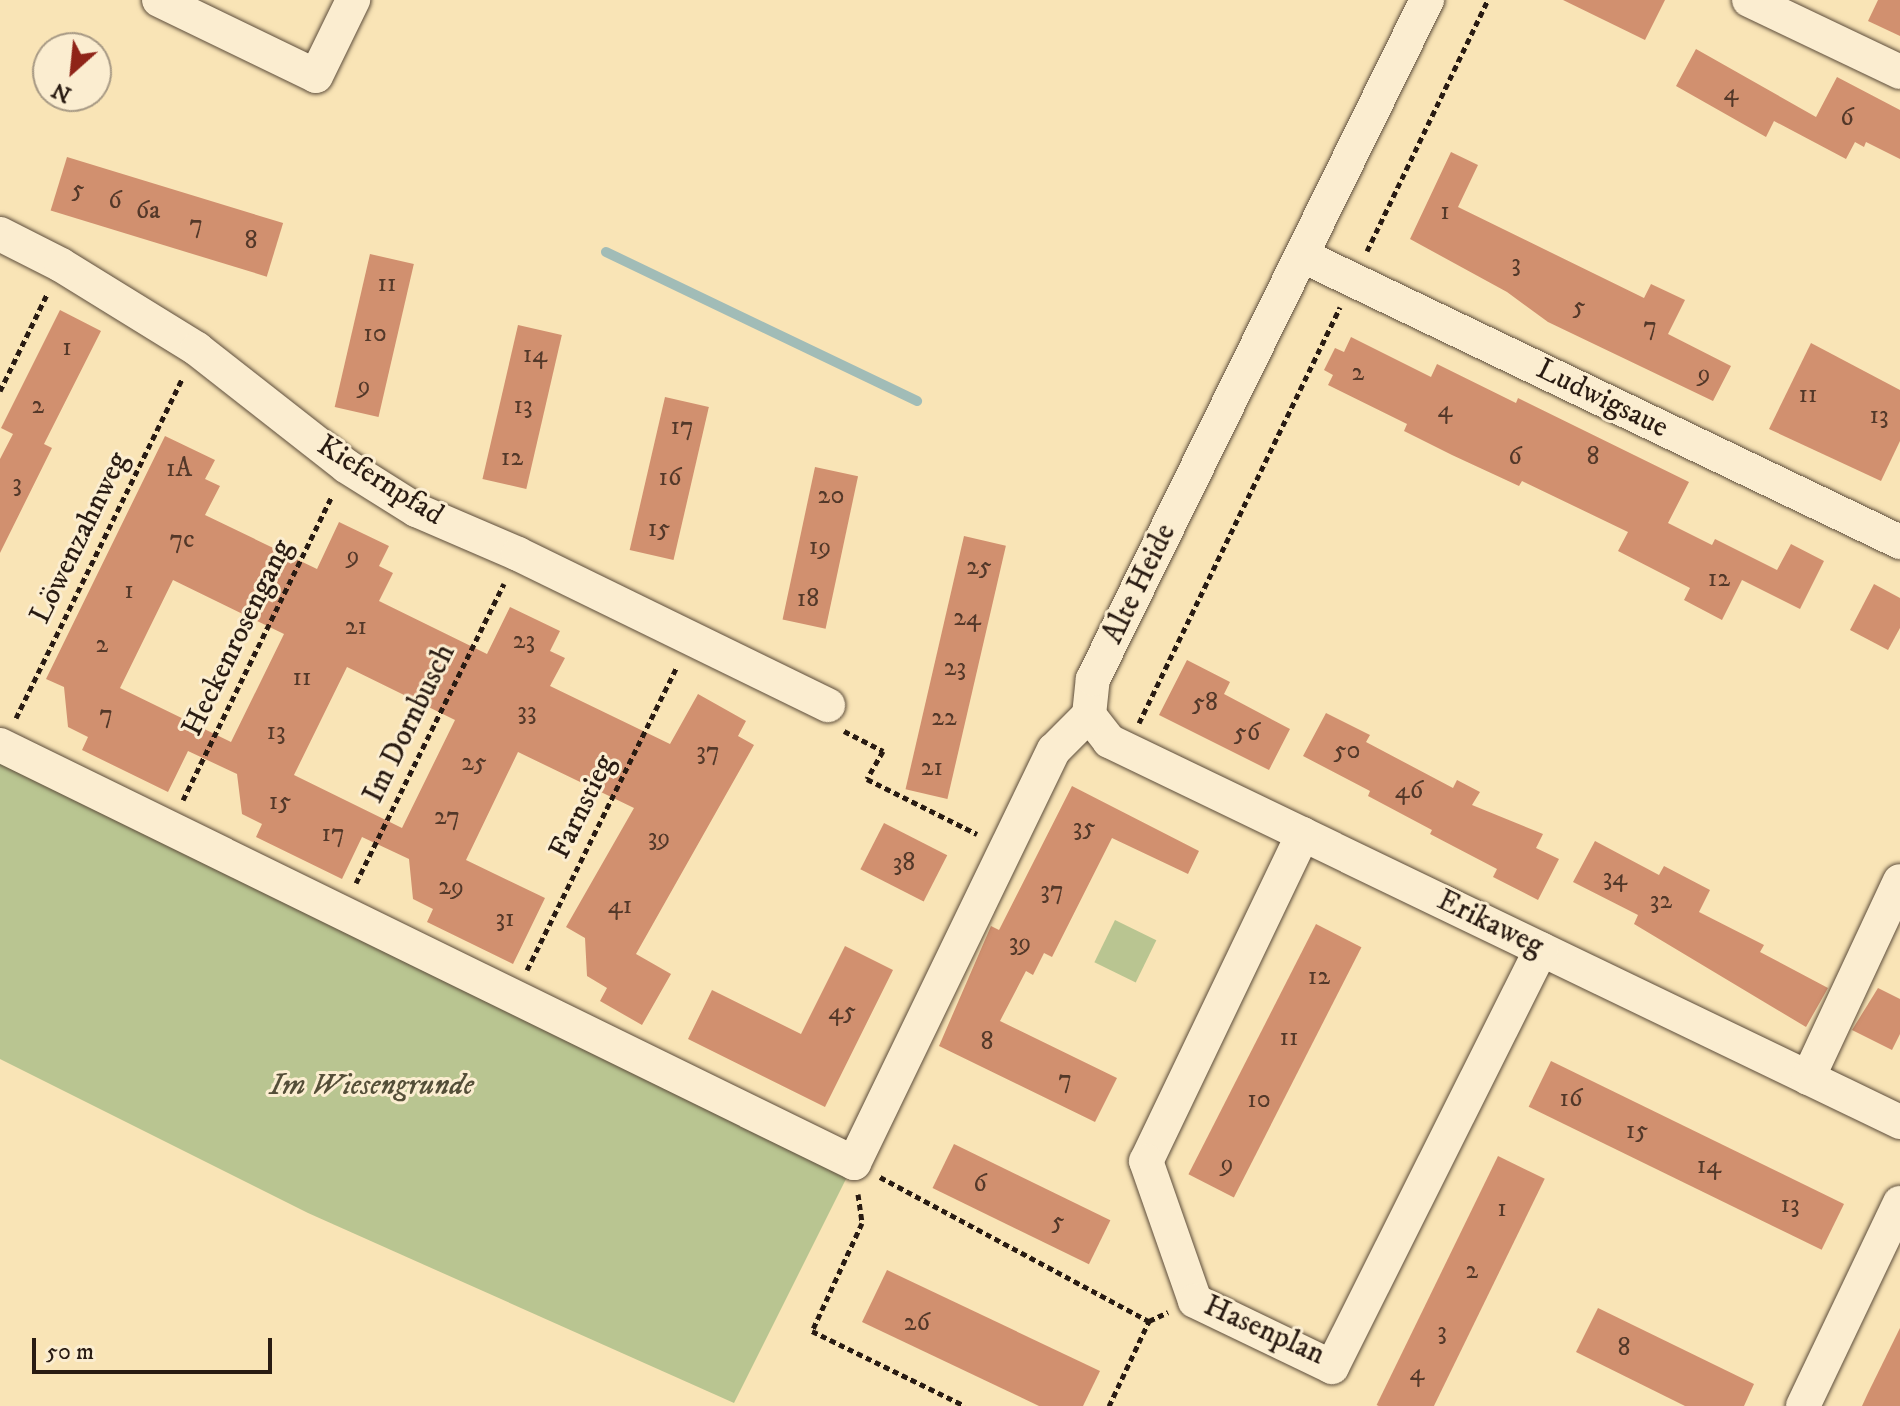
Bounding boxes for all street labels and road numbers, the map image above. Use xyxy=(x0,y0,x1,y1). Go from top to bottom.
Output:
street label: Ludwigsaue xyxy=(1530,352,1674,446)
street label: Kiefernpfad xyxy=(310,428,450,534)
street label: Löwenzahnweg xyxy=(23,446,137,630)
street label: Alte Heide xyxy=(1096,518,1184,650)
street label: Heckenrosengang xyxy=(175,534,301,742)
street label: Im Dornbusch xyxy=(356,639,464,809)
street label: Farnstieg xyxy=(542,749,624,865)
street label: Erikaweg xyxy=(1431,883,1549,965)
street label: Hasenplan xyxy=(1198,1288,1330,1374)

